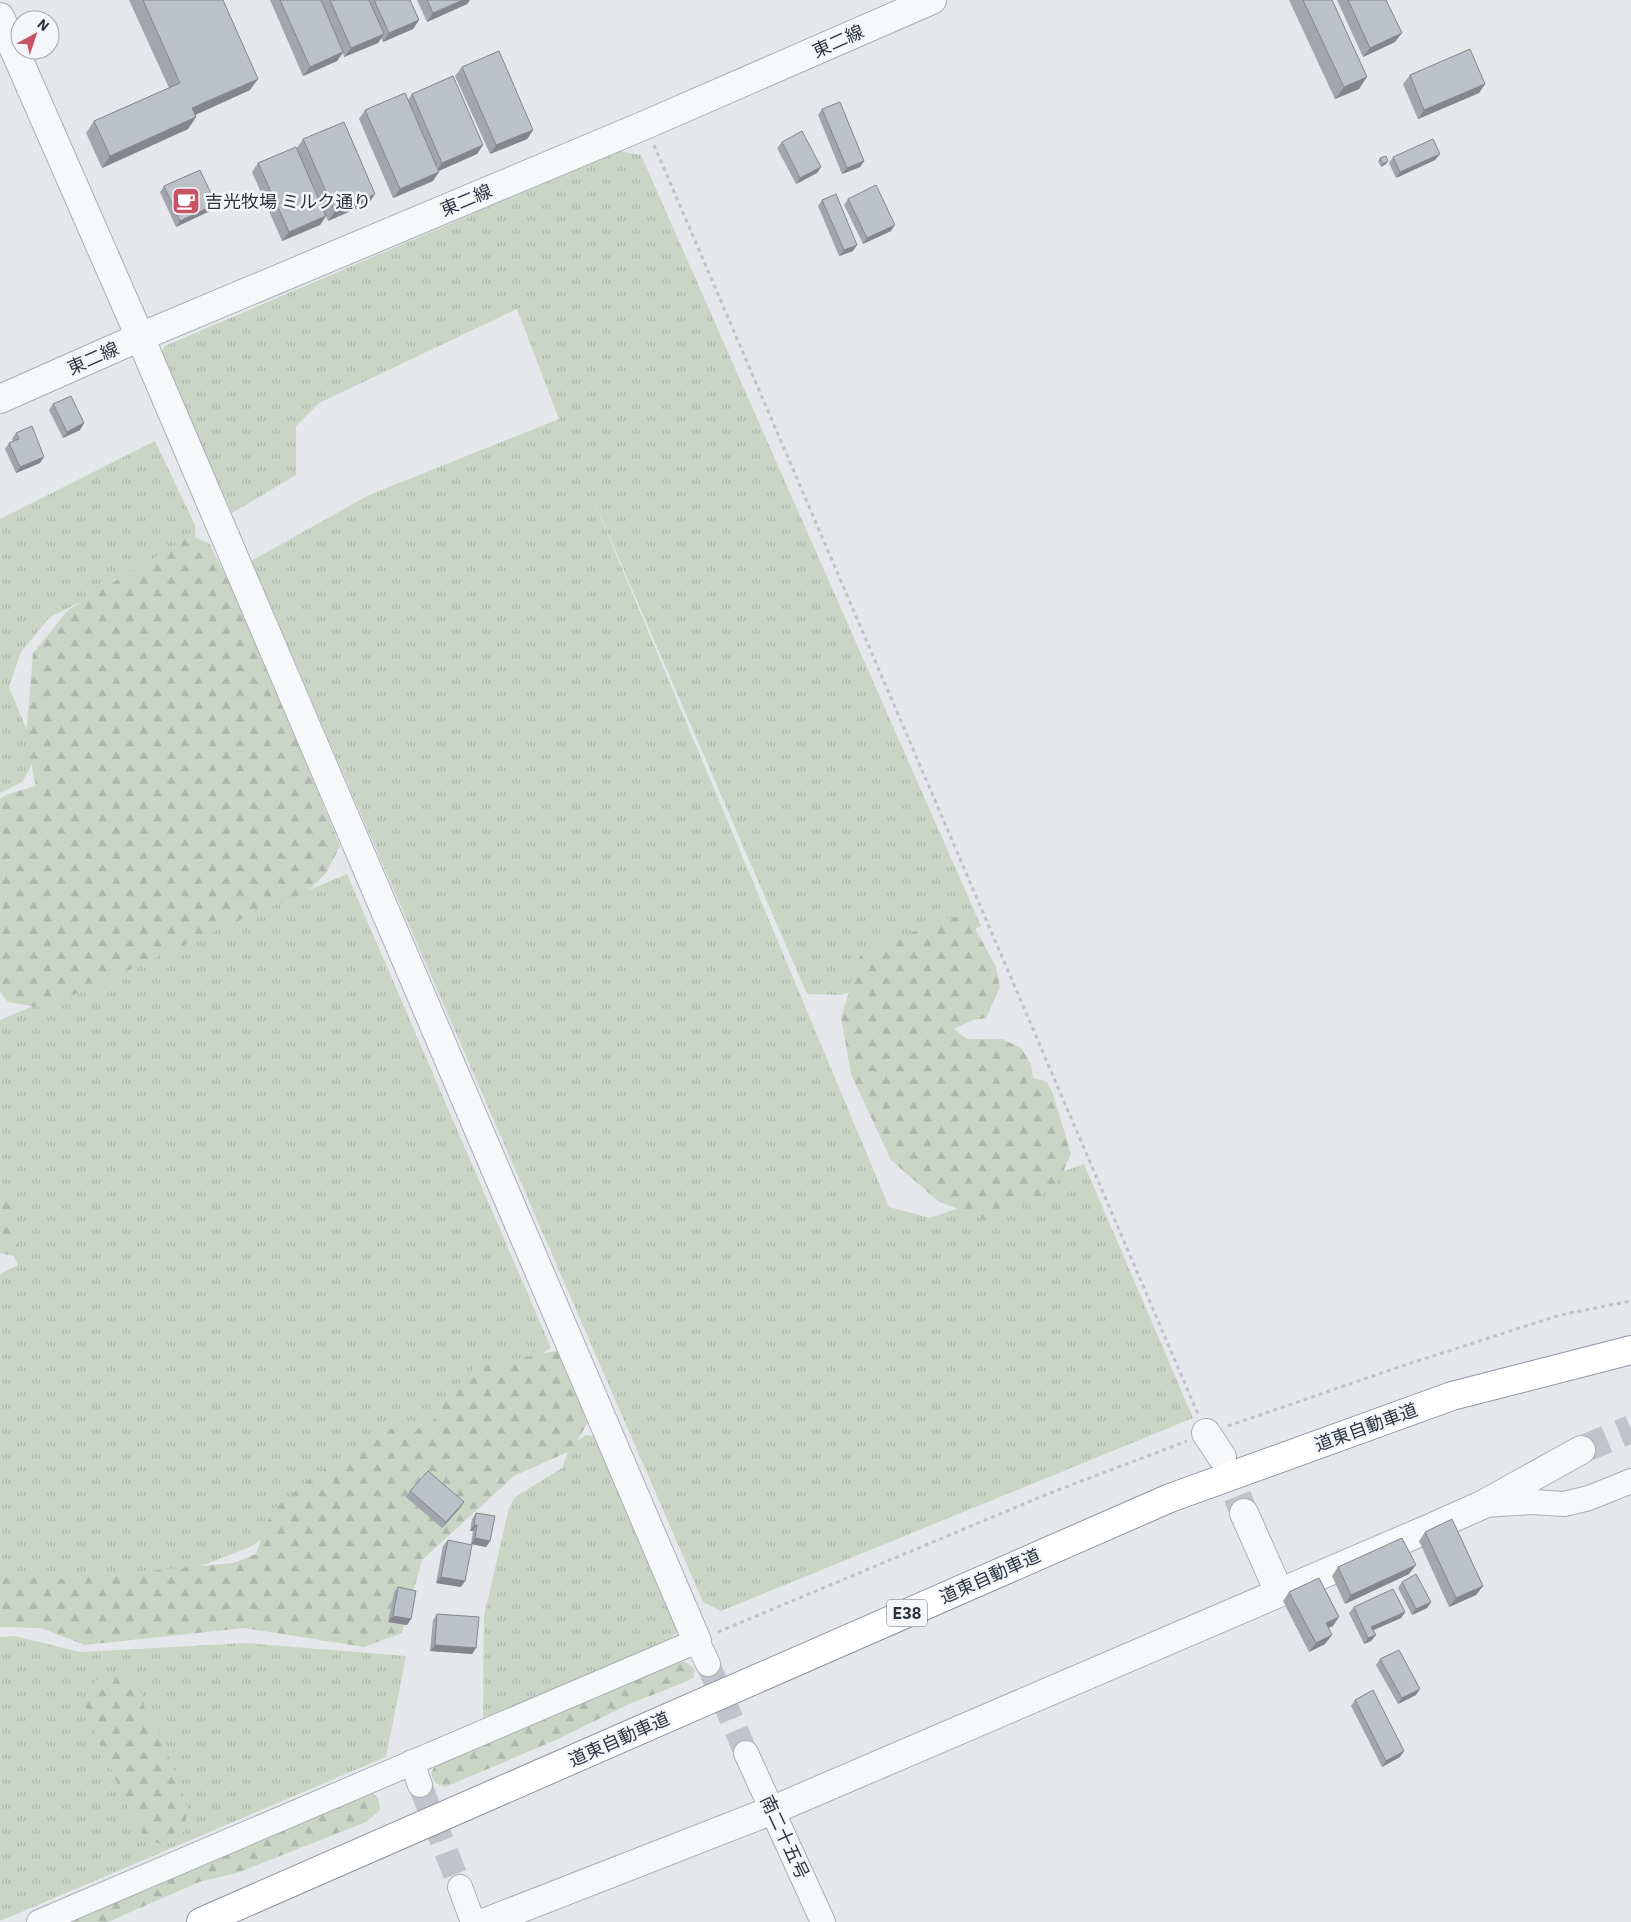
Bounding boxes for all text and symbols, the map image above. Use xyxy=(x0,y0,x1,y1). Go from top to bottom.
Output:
north arrow xyxy=(10,10,60,60)
text: N xyxy=(34,15,53,35)
street label: 東二線 xyxy=(809,20,867,62)
street label: 東二線 xyxy=(437,179,495,221)
cafe icon: 吉光牧場 ミルク通り xyxy=(171,186,201,216)
place label: 吉光牧場 ミルク通り xyxy=(205,190,371,213)
street label: 東二線 xyxy=(64,337,122,379)
street label: 道東自動車道 xyxy=(1311,1398,1421,1456)
street label: 道東自動車道 xyxy=(936,1544,1044,1608)
road number: E38 xyxy=(887,1600,927,1626)
street label: 道東自動車道 xyxy=(565,1707,673,1771)
street label: 南二十五号 xyxy=(756,1791,814,1883)

